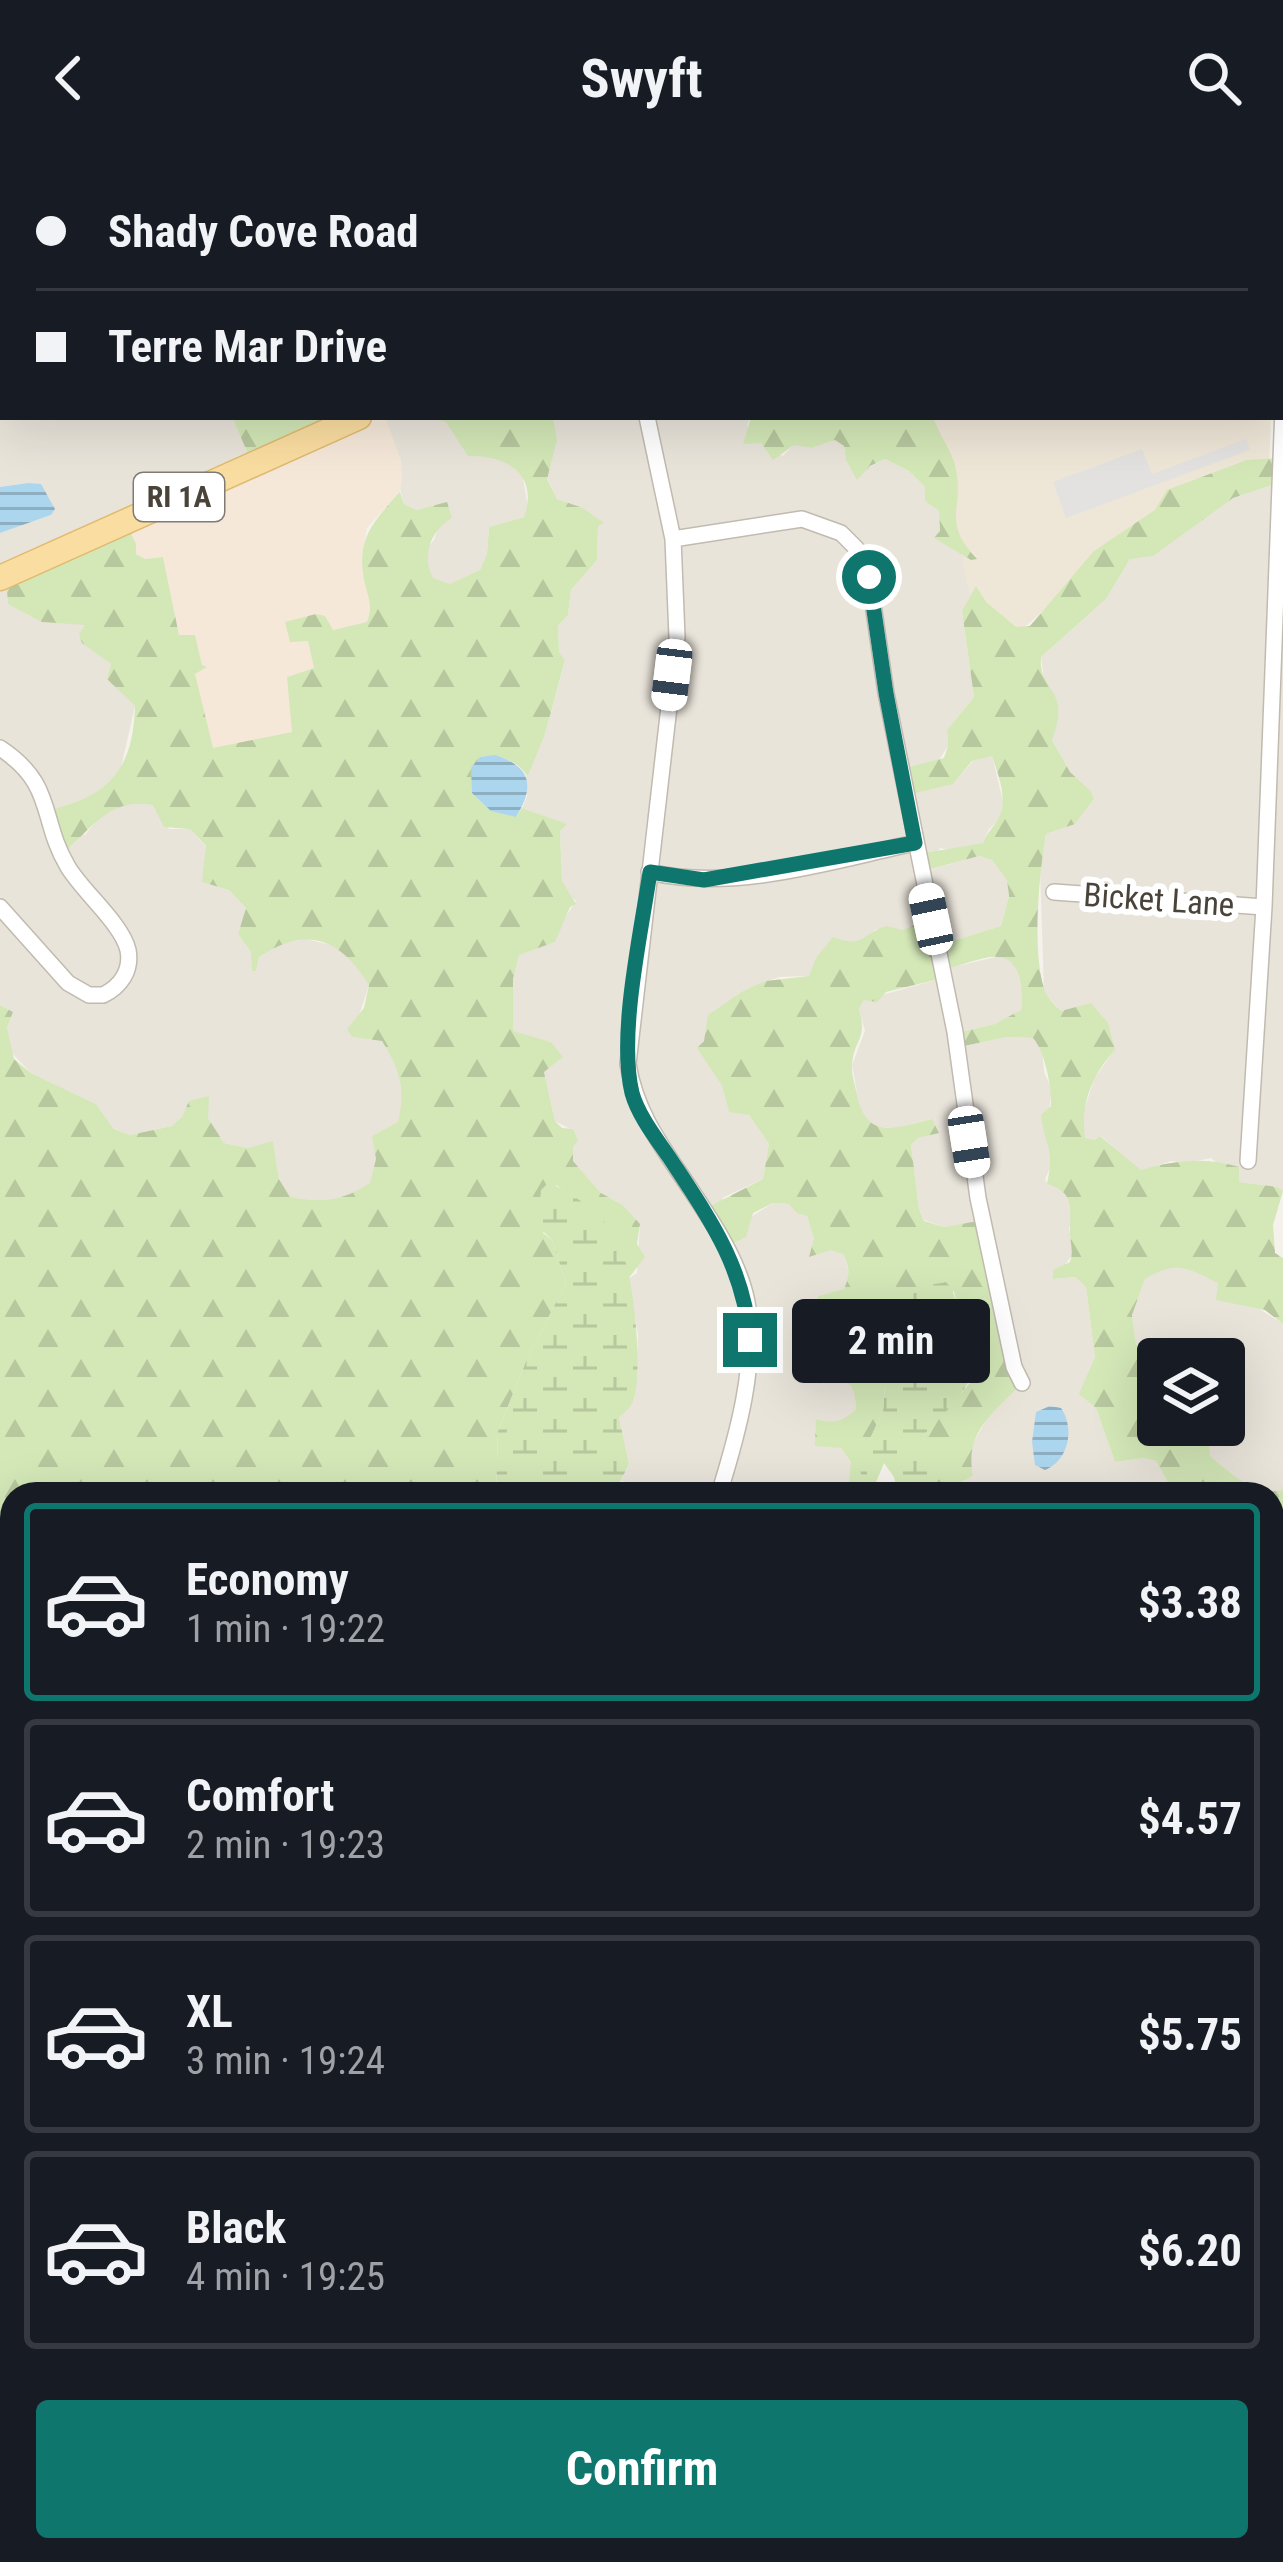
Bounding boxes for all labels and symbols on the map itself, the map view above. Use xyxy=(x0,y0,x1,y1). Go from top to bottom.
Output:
road number: RI 1A xyxy=(134,473,224,521)
route start xyxy=(842,550,896,604)
car xyxy=(650,637,694,713)
street label: Bicket Lane xyxy=(1082,875,1236,924)
car xyxy=(906,880,956,958)
car xyxy=(946,1104,992,1180)
callout: 2 min xyxy=(792,1298,990,1382)
route end xyxy=(723,1313,777,1367)

